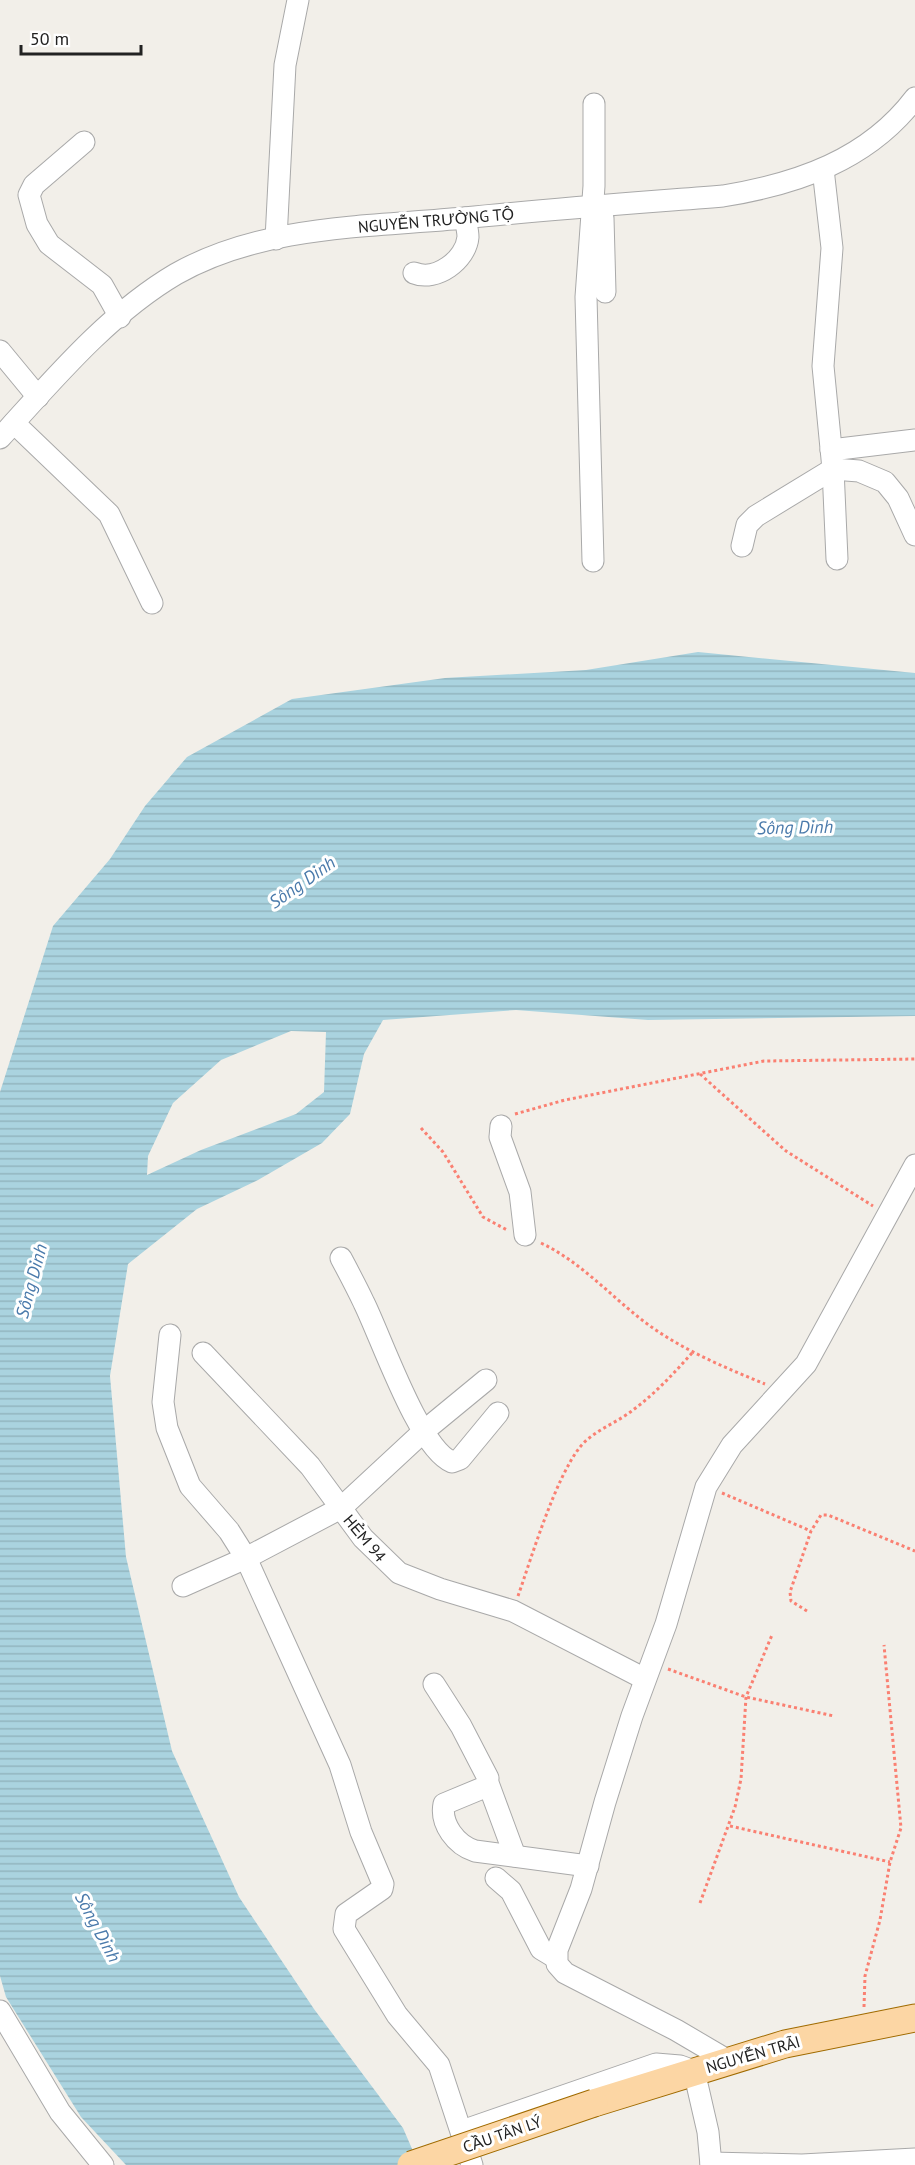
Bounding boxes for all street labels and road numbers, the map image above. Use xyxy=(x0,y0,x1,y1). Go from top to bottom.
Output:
street label: NGUYỄN TRƯỜNG TỘ xyxy=(357,203,515,237)
street label: HẺM 94 xyxy=(339,1510,391,1566)
street label: NGUYỄN TRÃI xyxy=(704,2031,802,2077)
street label: CẦU TÂN LÝ xyxy=(460,2111,544,2157)

